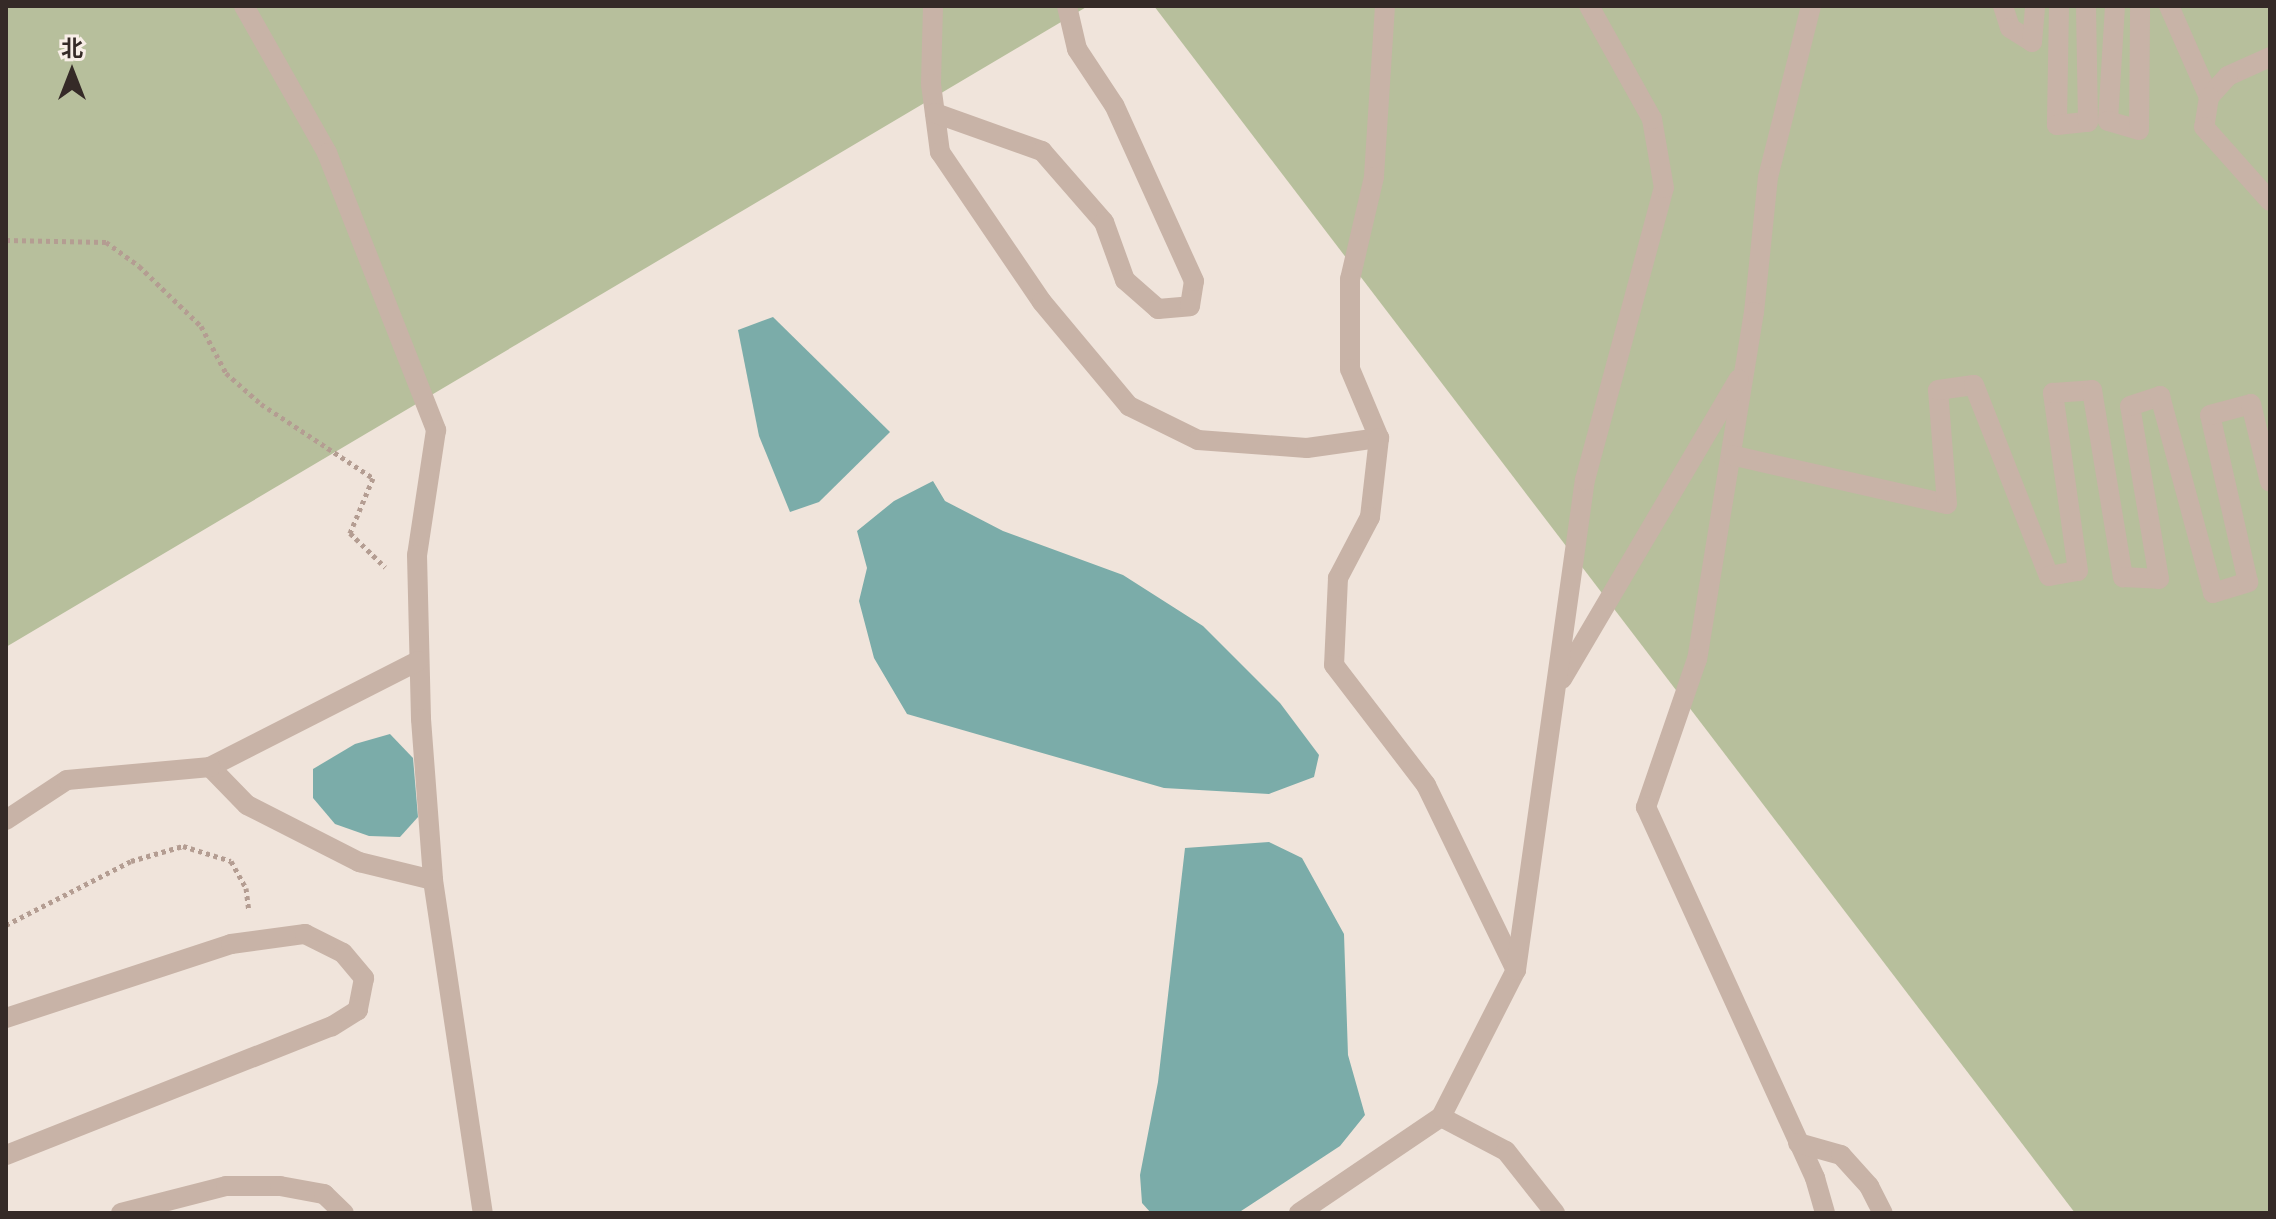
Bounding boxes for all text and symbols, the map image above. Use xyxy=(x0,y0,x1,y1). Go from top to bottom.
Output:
north arrow xyxy=(32,32,112,112)
text: 北 xyxy=(61,33,83,63)

